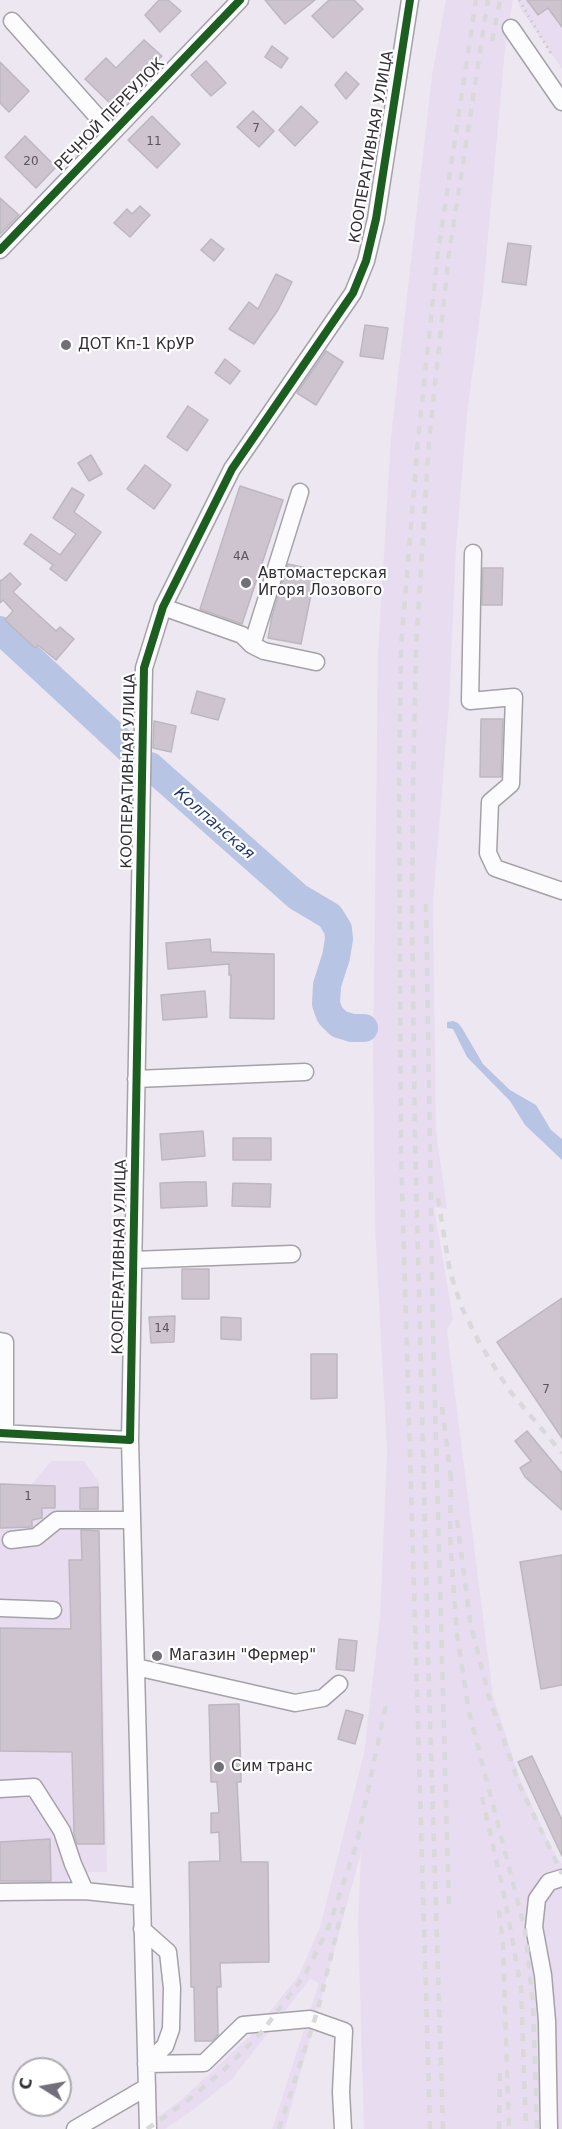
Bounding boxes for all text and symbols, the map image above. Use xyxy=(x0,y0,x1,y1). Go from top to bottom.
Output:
street label: КООПЕРАТИВНАЯ УЛИЦА xyxy=(346,49,398,245)
street label: РЕЧНОЙ ПЕРЕУЛОК xyxy=(51,55,169,175)
house number: 7 xyxy=(252,122,260,136)
house number: 11 xyxy=(146,135,162,149)
house number: 20 xyxy=(23,155,39,169)
place label: ДОТ Кп-1 КрУР xyxy=(78,336,194,354)
marker: ДОТ Кп-1 КрУР xyxy=(59,338,73,352)
house number: 4А xyxy=(233,550,249,564)
place label: Автомастерская Игоря Лозового xyxy=(258,565,387,600)
marker: Автомастерская Игоря Лозового xyxy=(239,576,253,590)
street label: КООПЕРАТИВНАЯ УЛИЦА xyxy=(118,673,140,869)
water label: Колпанская xyxy=(170,784,258,864)
street label: КООПЕРАТИВНАЯ УЛИЦА xyxy=(109,1159,131,1355)
house number: 14 xyxy=(154,1322,170,1336)
house number: 7 xyxy=(542,1383,550,1397)
house number: 1 xyxy=(24,1490,32,1504)
place label: Магазин "Фермер" xyxy=(169,1647,316,1665)
marker: Магазин "Фермер" xyxy=(150,1649,164,1663)
place label: Сим транс xyxy=(231,1758,313,1776)
marker: Сим транс xyxy=(212,1760,226,1774)
north arrow xyxy=(12,2057,72,2117)
text: С xyxy=(15,2076,36,2091)

